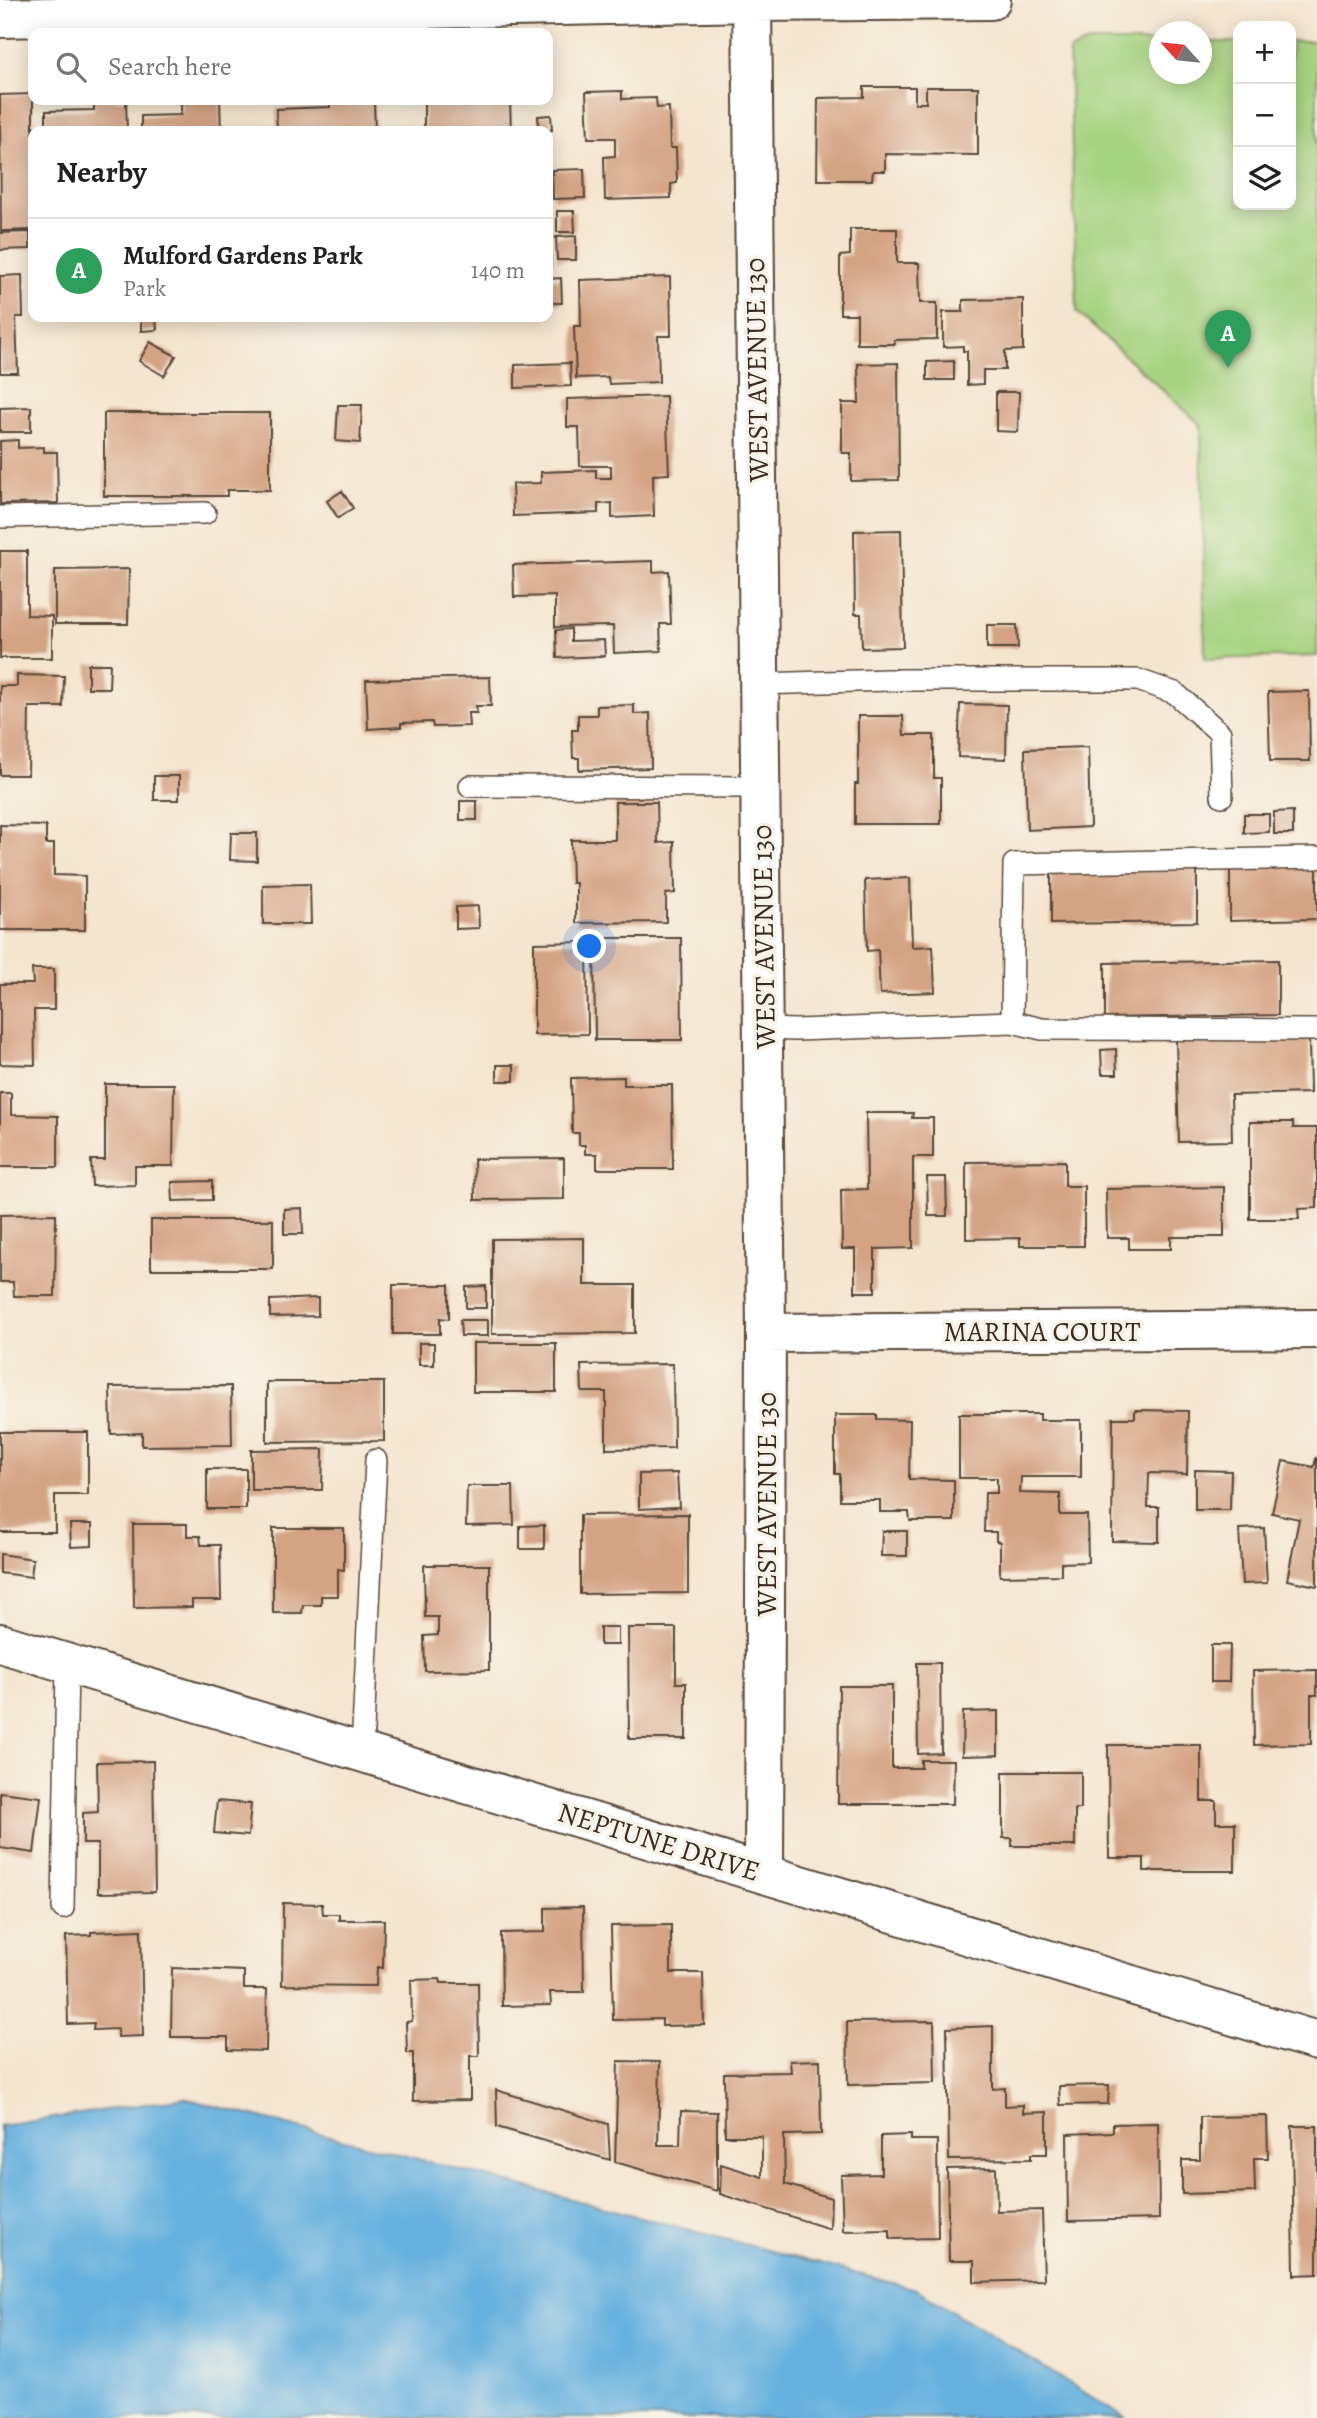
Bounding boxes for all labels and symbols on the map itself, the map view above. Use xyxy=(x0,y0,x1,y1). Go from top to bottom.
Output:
north arrow xyxy=(1149,21,1212,84)
street label: WEST AVENUE 130 xyxy=(736,257,778,484)
pin: A xyxy=(1205,310,1251,368)
street label: WEST AVENUE 130 xyxy=(743,824,785,1051)
your location xyxy=(572,929,606,963)
street label: MARINA COURT xyxy=(943,1313,1141,1351)
street label: WEST AVENUE 130 xyxy=(748,1392,786,1617)
street label: NEPTUNE DRIVE xyxy=(553,1793,764,1891)

